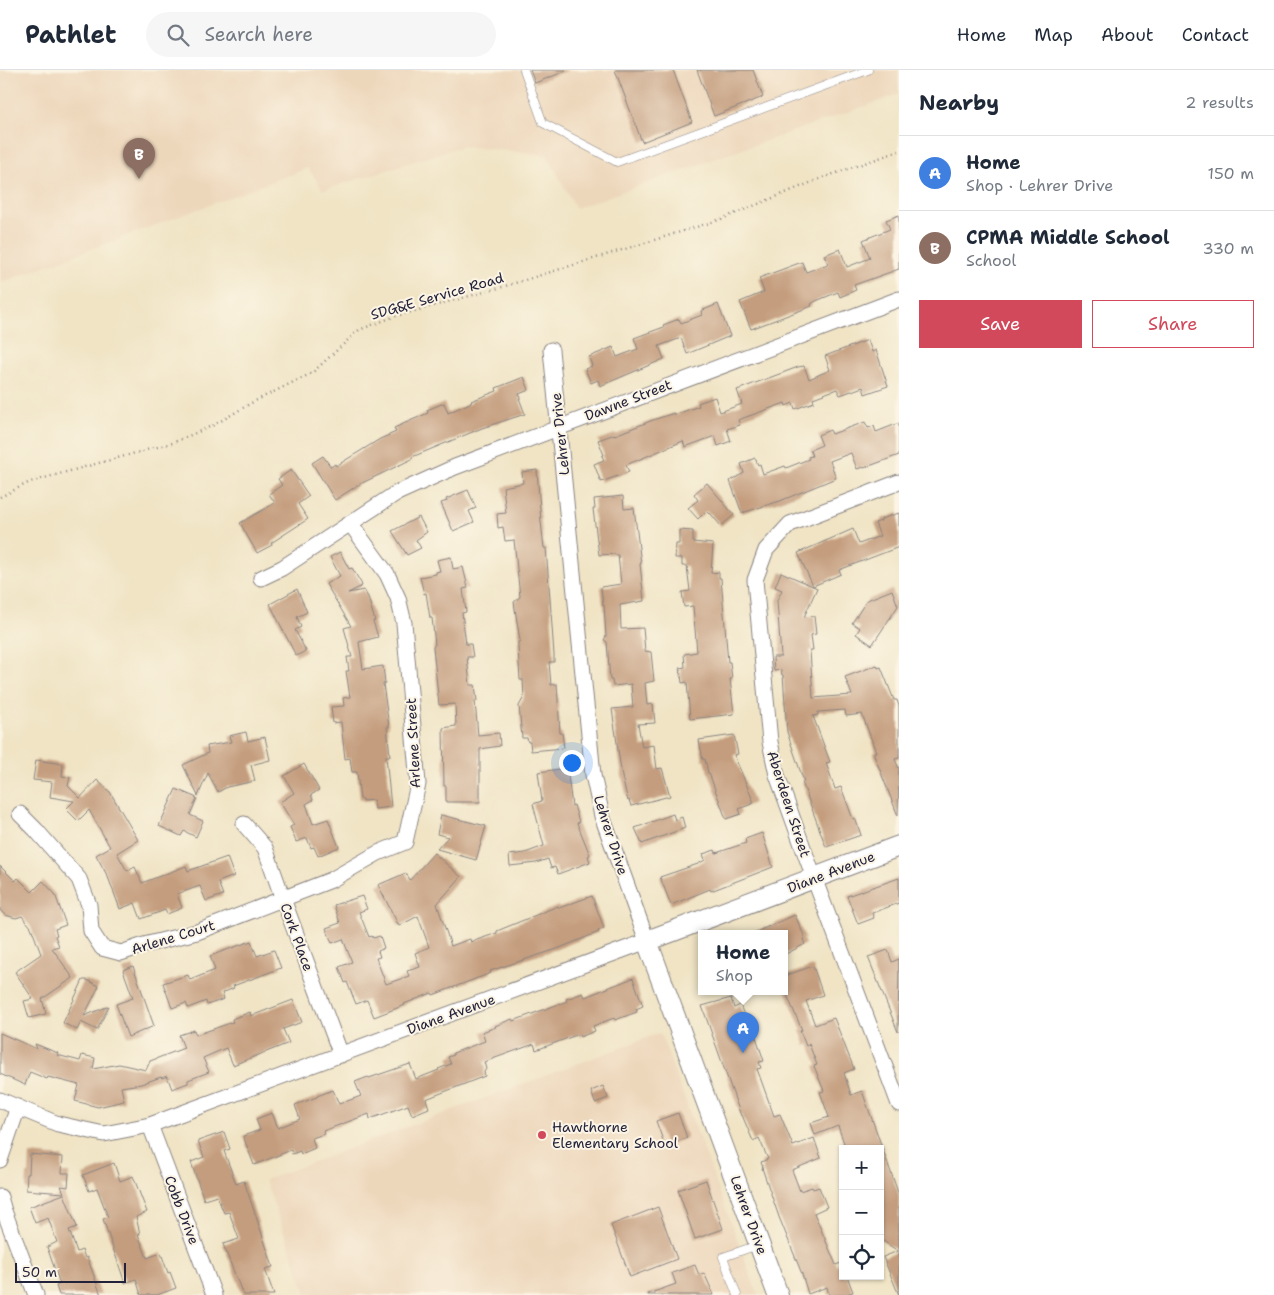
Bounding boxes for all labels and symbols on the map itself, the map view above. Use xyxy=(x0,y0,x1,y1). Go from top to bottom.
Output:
pin: B xyxy=(123,138,155,179)
street label: SDG&E Service Road xyxy=(368,268,506,324)
street label: Dawne Street xyxy=(582,375,674,425)
street label: Lehrer Drive xyxy=(547,392,573,476)
street label: Arlene Street xyxy=(402,697,424,789)
street label: Aberdeen Street xyxy=(763,748,815,860)
your location xyxy=(559,750,585,776)
street label: Lehrer Drive xyxy=(590,793,632,877)
street label: Diane Avenue xyxy=(785,847,877,897)
street label: Cork Place xyxy=(276,900,318,974)
street label: Arlene Court xyxy=(129,916,217,958)
street label: Diane Avenue xyxy=(405,990,498,1038)
pin: A xyxy=(727,1012,759,1053)
place label: Hawthorne Elementary School xyxy=(552,1118,679,1152)
marker: Hawthorne Elementary School xyxy=(536,1129,548,1141)
street label: Cobb Drive xyxy=(161,1173,203,1247)
street label: Lehrer Drive xyxy=(726,1173,772,1257)
scale bar xyxy=(15,1260,126,1283)

